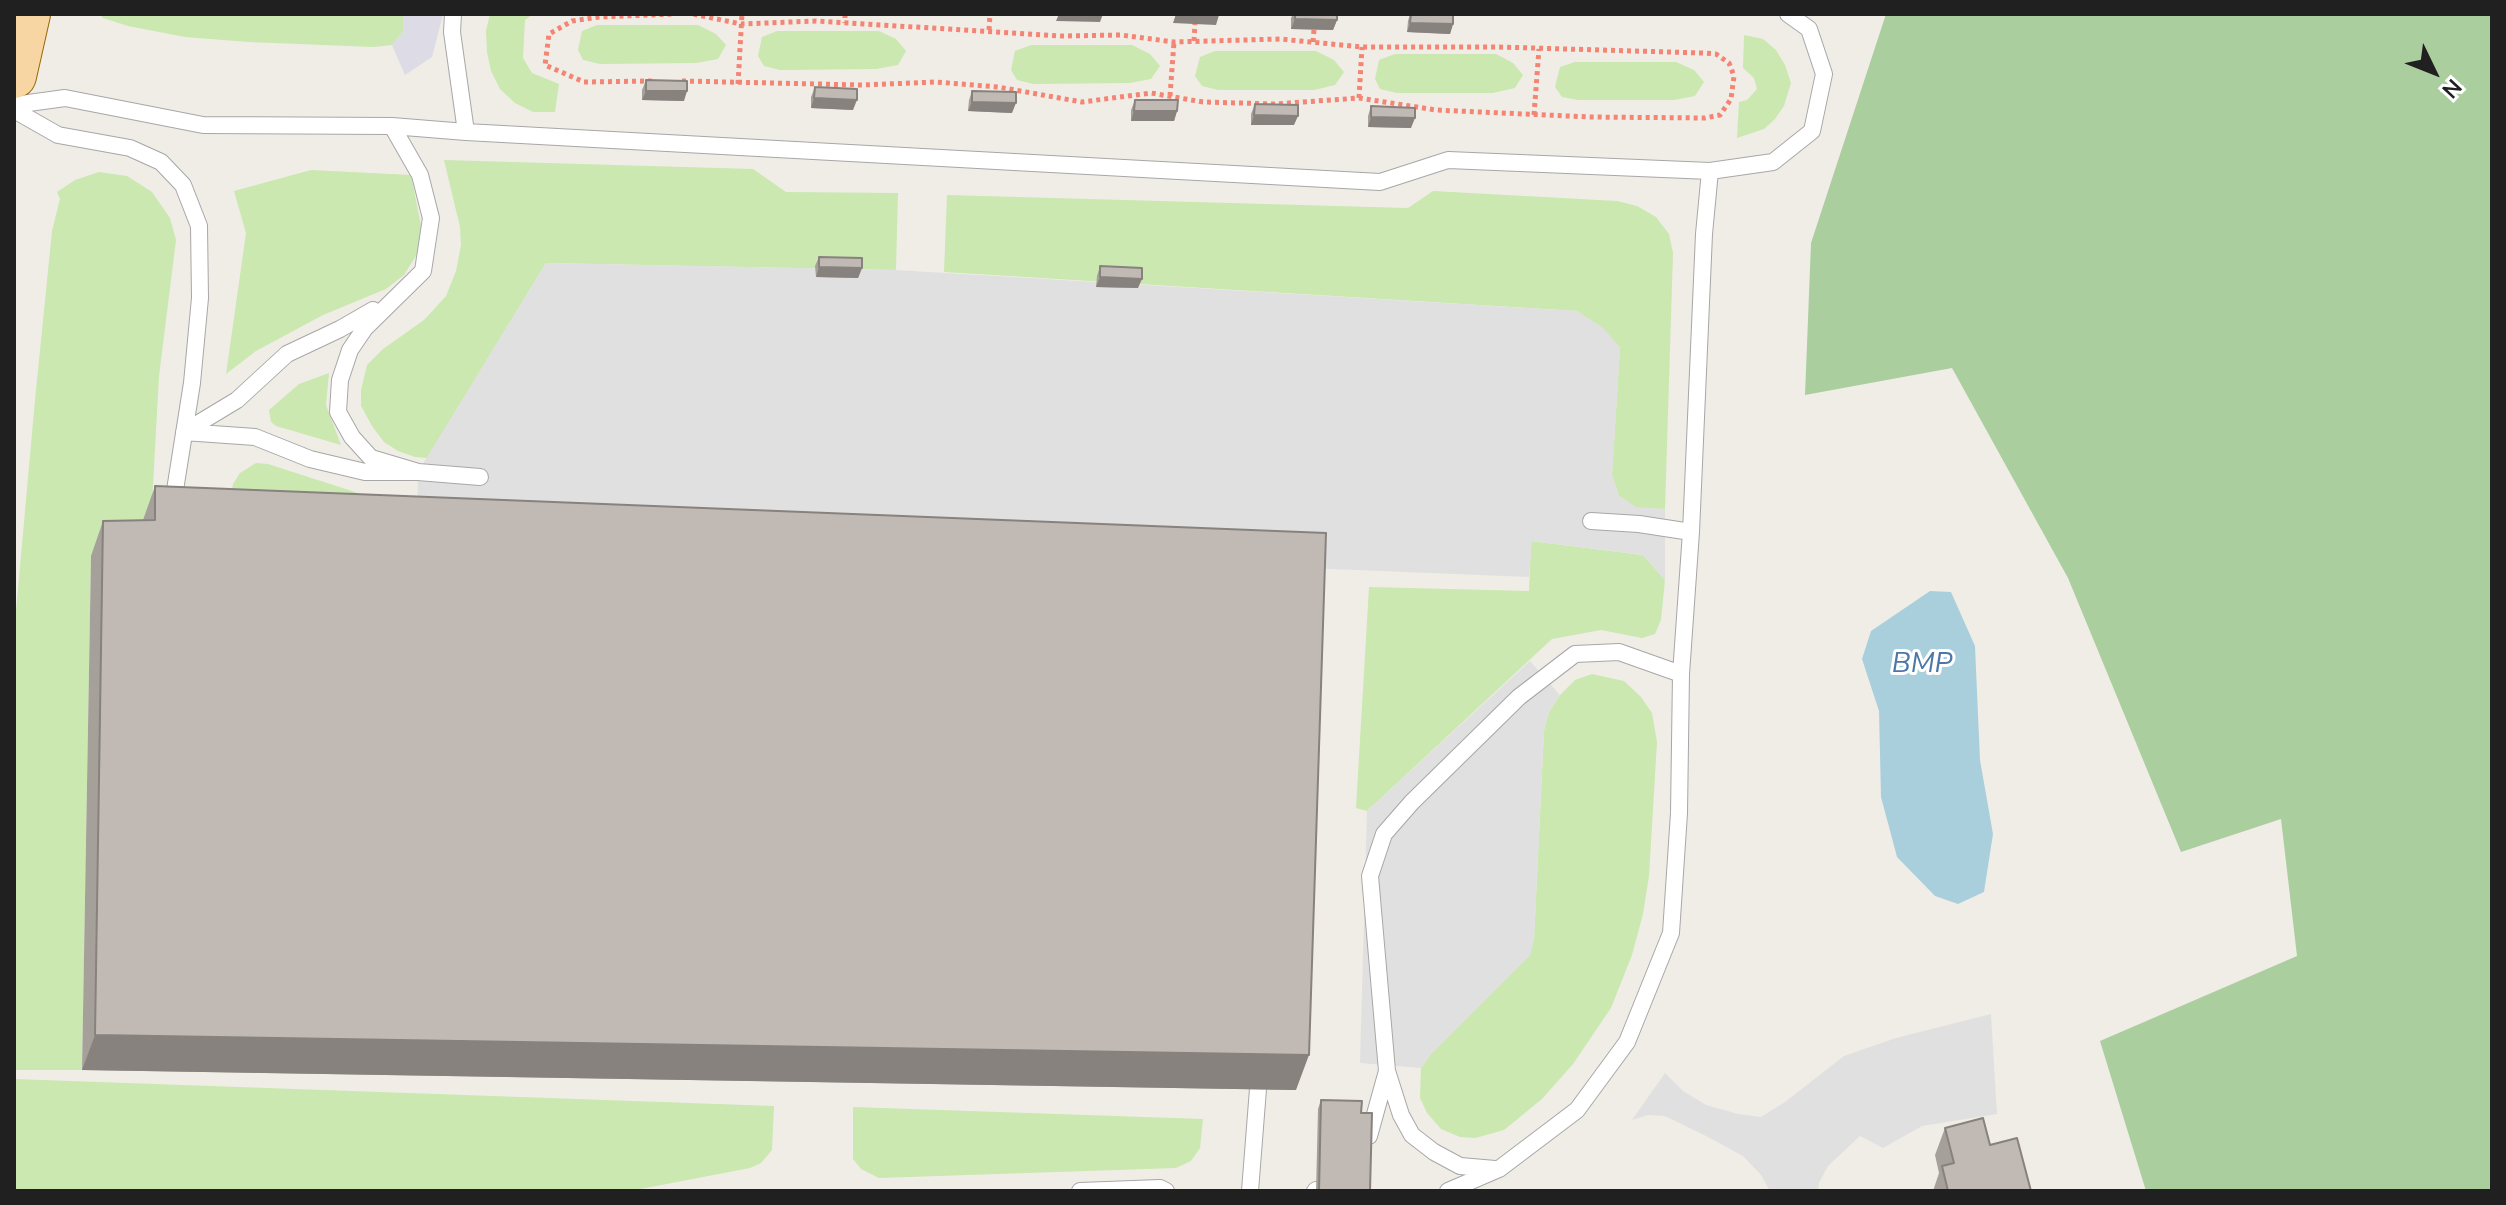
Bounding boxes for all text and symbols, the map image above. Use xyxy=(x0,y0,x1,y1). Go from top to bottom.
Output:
north arrow xyxy=(2394,32,2474,112)
text: N xyxy=(2435,72,2468,105)
water label: BMP xyxy=(1892,648,1952,682)

